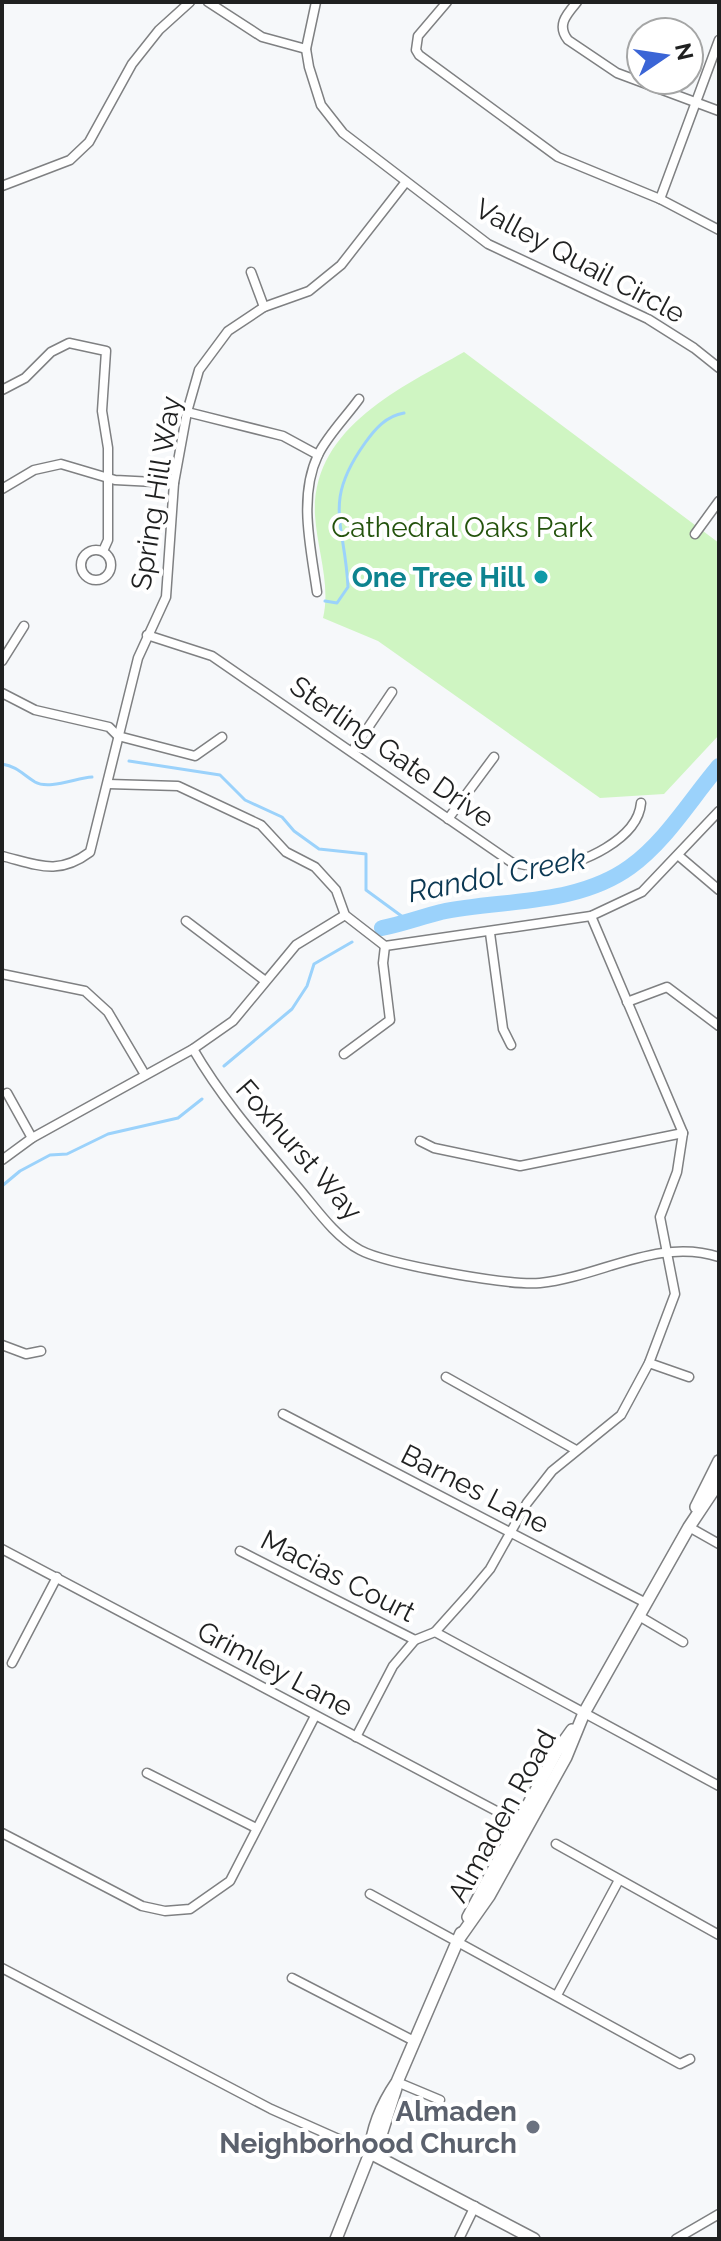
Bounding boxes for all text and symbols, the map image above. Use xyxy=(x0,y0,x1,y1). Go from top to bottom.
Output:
north arrow xyxy=(625,16,705,96)
text: N xyxy=(670,40,699,63)
street label: Valley Quail Circle xyxy=(470,192,690,330)
street label: Spring Hill Way xyxy=(124,394,188,592)
park label: Cathedral Oaks Park xyxy=(331,511,593,544)
place label: One Tree Hill xyxy=(352,561,525,594)
marker: One Tree Hill xyxy=(532,568,550,586)
street label: Sterling Gate Drive xyxy=(284,669,500,835)
water label: Randol Creek xyxy=(405,841,589,909)
street label: Foxhurst Way xyxy=(229,1073,369,1227)
street label: Barnes Lane xyxy=(396,1438,554,1540)
street label: Macias Court xyxy=(255,1523,421,1629)
street label: Grimley Lane xyxy=(192,1614,358,1724)
street label: Almaden Road xyxy=(441,1724,563,1908)
place label: Almaden Neighborhood Church xyxy=(219,2095,517,2160)
marker: Almaden Neighborhood Church xyxy=(524,2118,542,2136)

